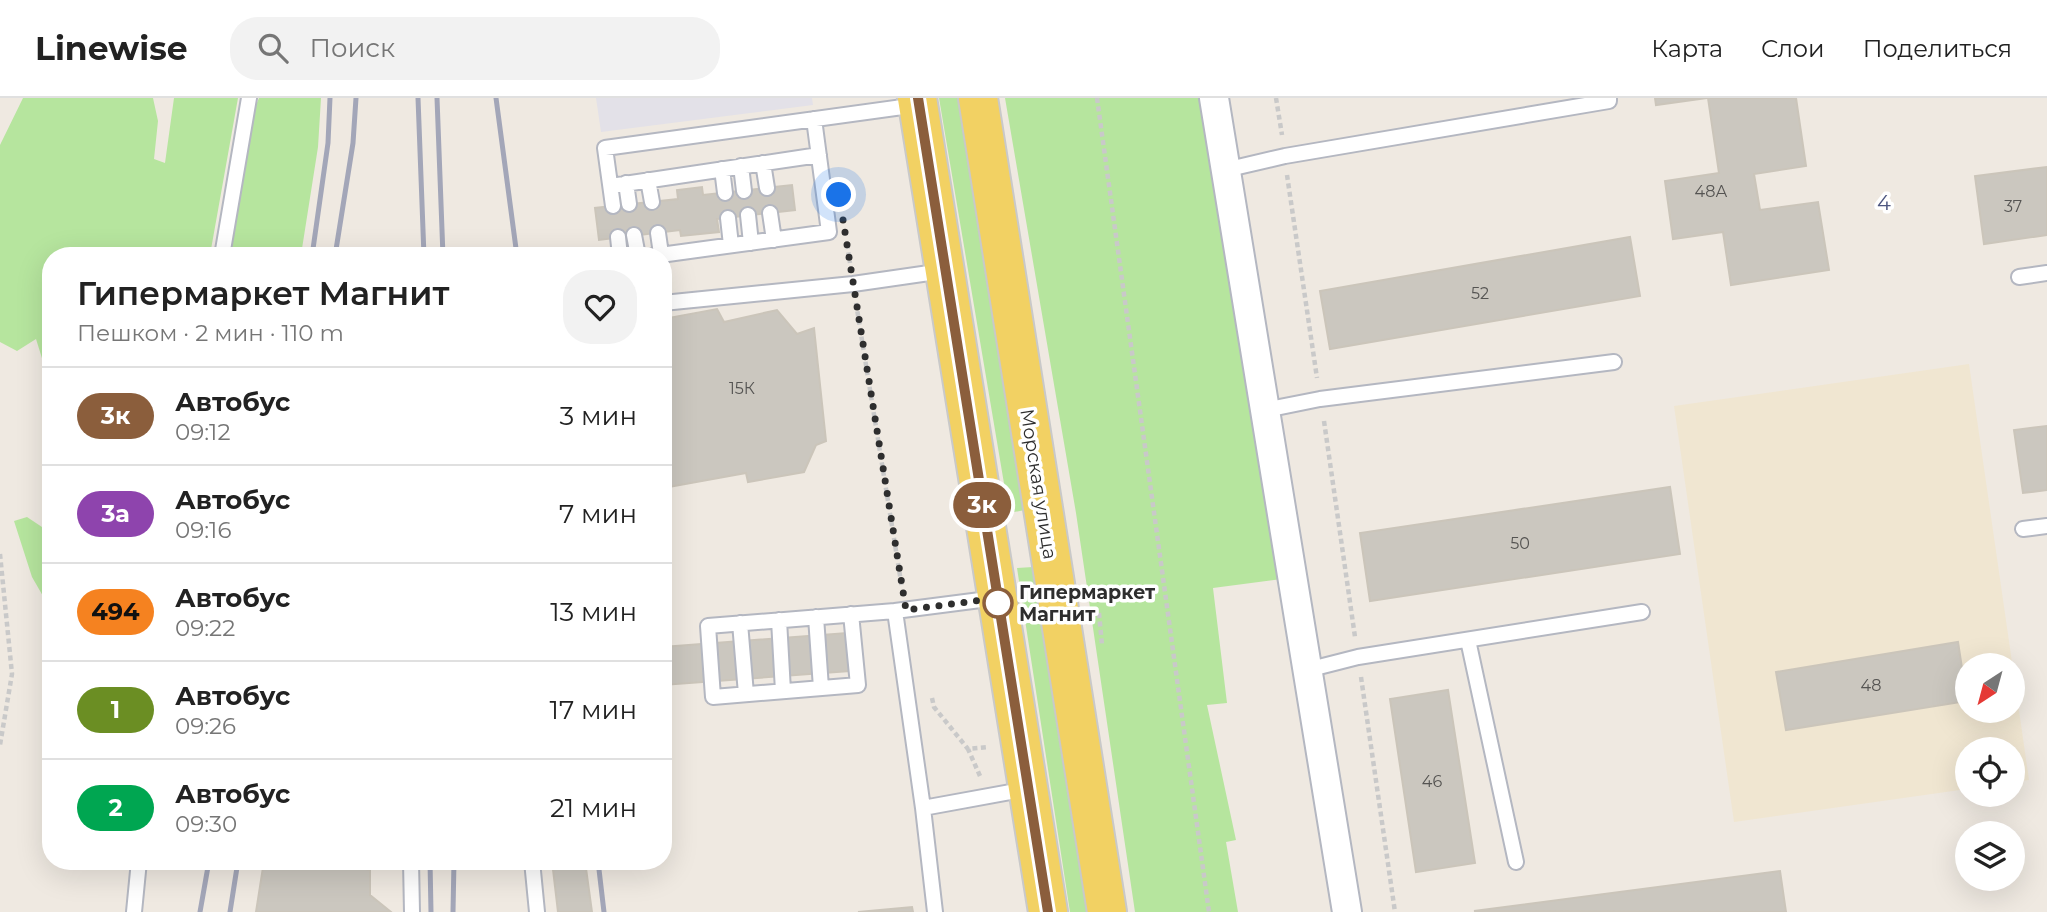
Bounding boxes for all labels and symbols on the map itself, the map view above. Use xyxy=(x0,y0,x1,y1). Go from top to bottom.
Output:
your location xyxy=(821,177,856,212)
house number: 48А xyxy=(1695,182,1727,201)
district label: 4 xyxy=(1877,190,1893,215)
house number: 37 xyxy=(2004,197,2022,216)
house number: 52 xyxy=(1471,284,1489,303)
house number: 15К xyxy=(729,379,755,398)
street label: Морская улица xyxy=(1015,407,1062,561)
line badge: 3к xyxy=(950,482,1014,528)
house number: 50 xyxy=(1510,534,1530,553)
place label: Гипермаркет Магнит xyxy=(1019,581,1156,626)
marker: Гипермаркет Магнит xyxy=(983,588,1013,618)
north arrow xyxy=(1955,653,2025,723)
house number: 48 xyxy=(1861,676,1881,695)
house number: 46 xyxy=(1422,772,1442,791)

